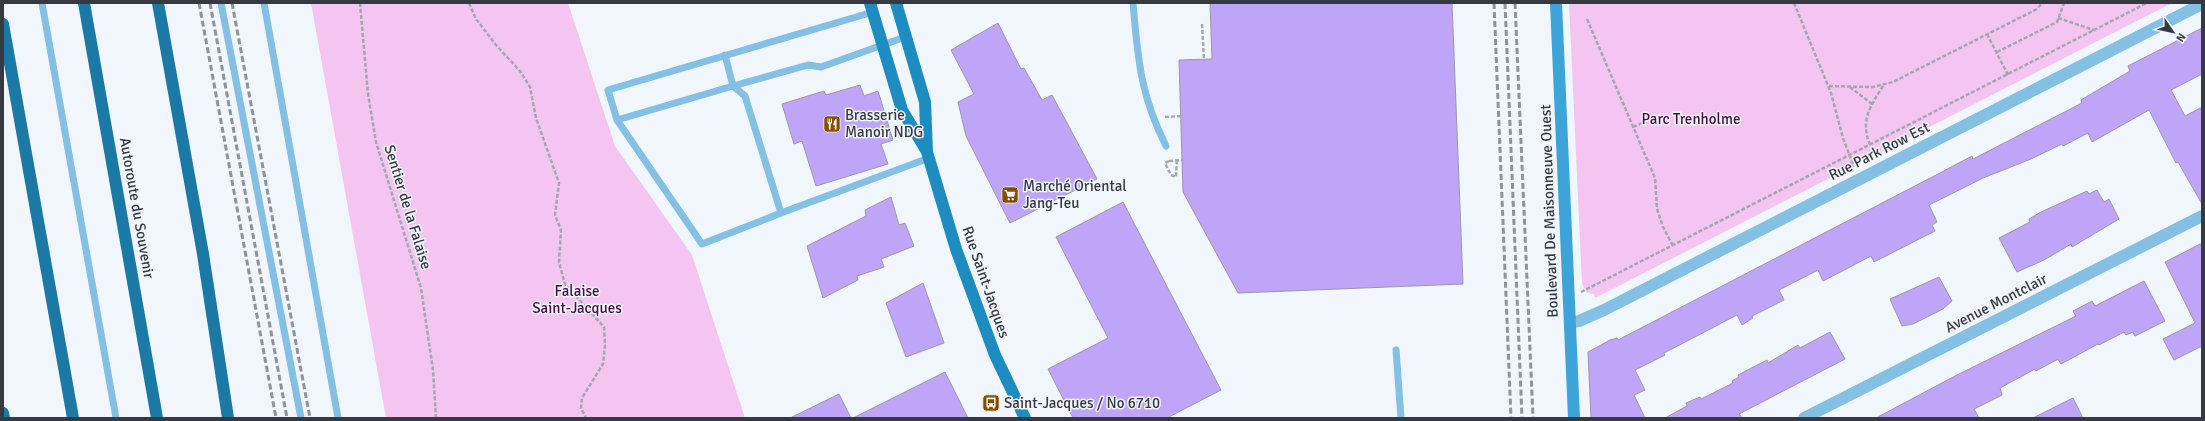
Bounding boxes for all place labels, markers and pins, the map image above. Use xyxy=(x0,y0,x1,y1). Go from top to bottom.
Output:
place label: Brasserie Manoir NDG xyxy=(845,106,923,141)
restaurant icon: Brasserie Manoir NDG xyxy=(822,114,842,134)
place label: Marché Oriental Jang-Teu xyxy=(1023,177,1127,212)
supermarket icon: Marché Oriental Jang-Teu xyxy=(1000,185,1020,205)
bus stop icon: Saint-Jacques / No 6710 xyxy=(981,393,1001,413)
place label: Saint-Jacques / No 6710 xyxy=(1004,394,1160,412)

